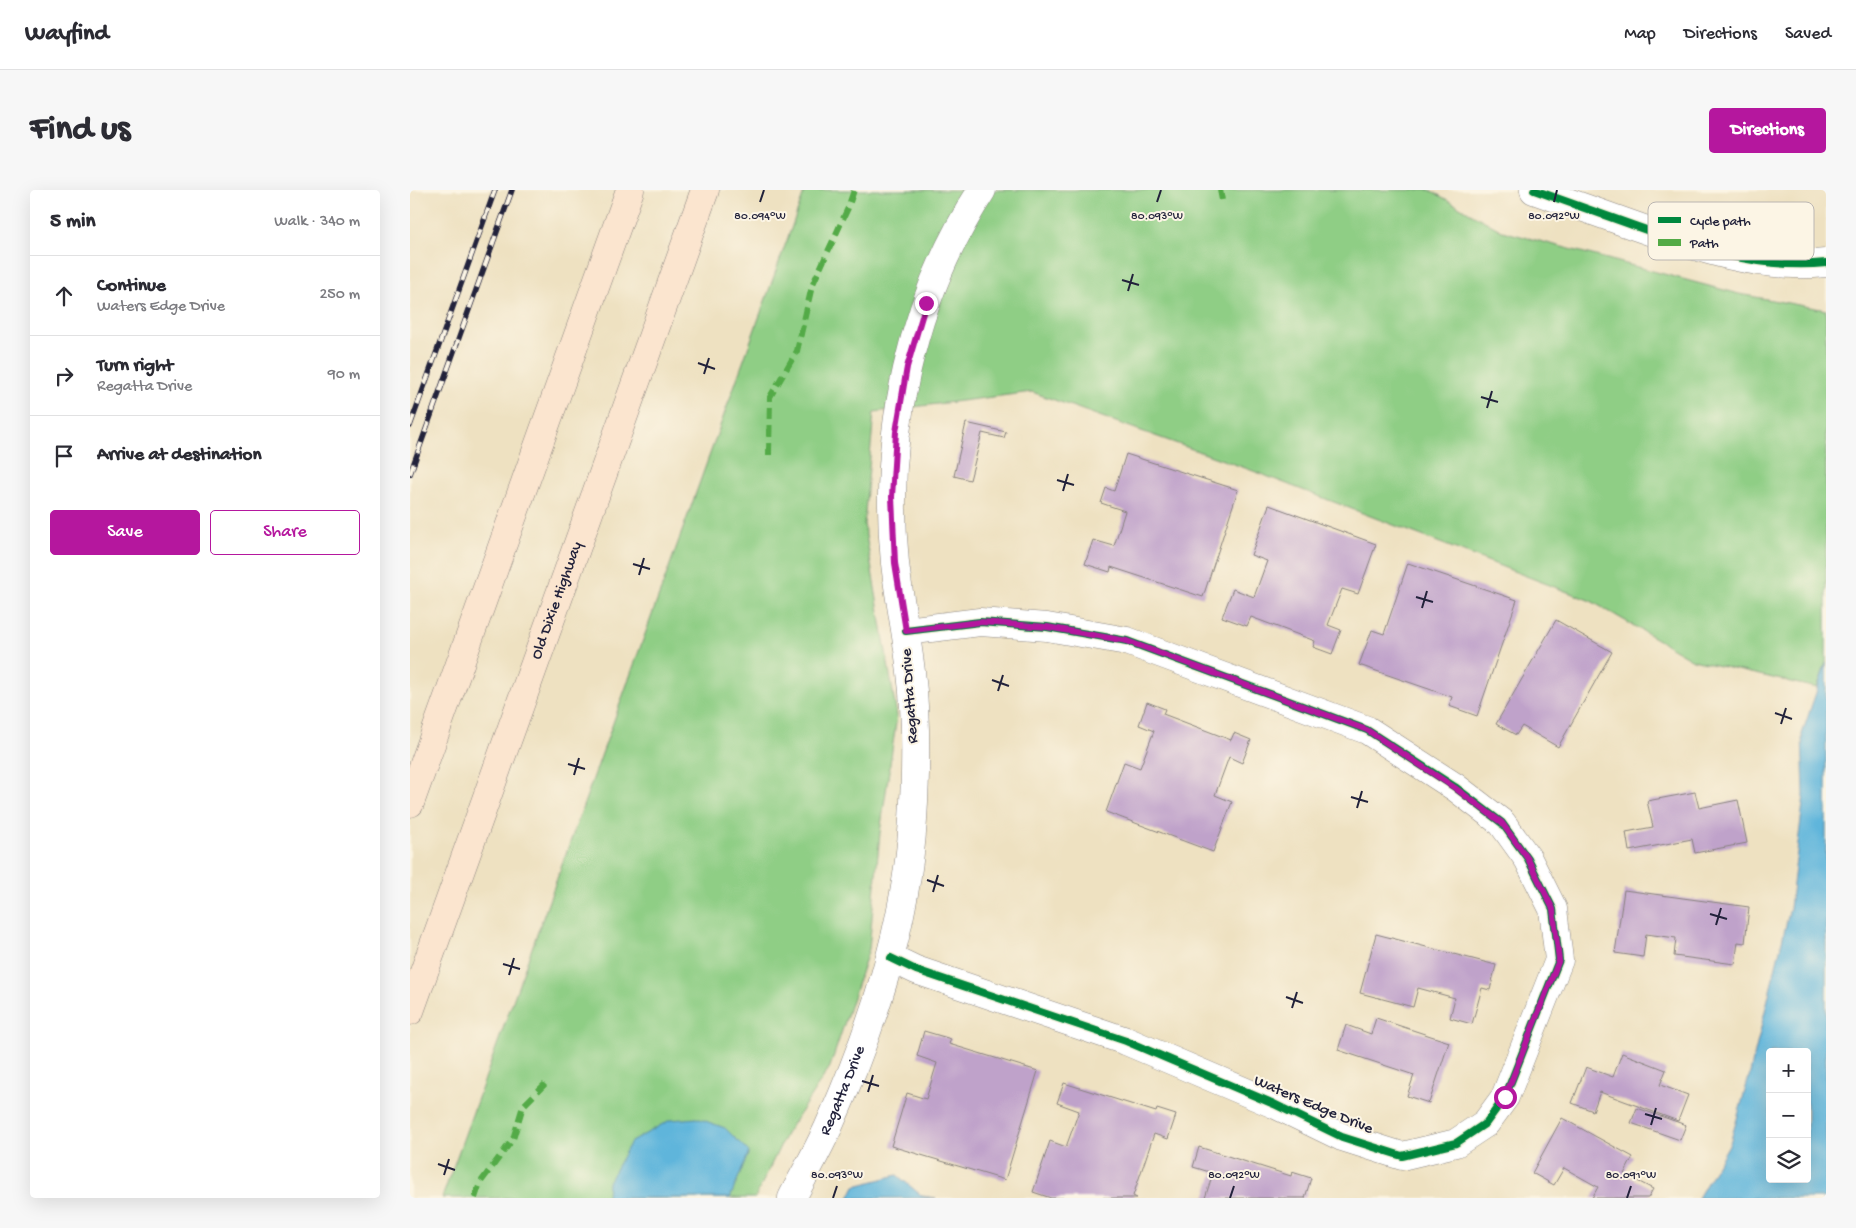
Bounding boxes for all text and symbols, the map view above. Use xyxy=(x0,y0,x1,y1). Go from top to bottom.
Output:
text: Wayfind xyxy=(25,20,109,49)
text: Map xyxy=(1624,24,1656,45)
text: Directions xyxy=(1684,24,1757,45)
text: Saved xyxy=(1785,24,1831,45)
button: Directions xyxy=(1709,108,1826,153)
text: Find us xyxy=(30,110,130,151)
legend xyxy=(1648,202,1814,260)
text: 5 min xyxy=(50,210,95,235)
text: 80.094°W xyxy=(734,210,786,224)
text: 80.093°W xyxy=(1131,210,1183,224)
text: 80.092°W xyxy=(1528,210,1580,224)
text: Walk · 340 m xyxy=(274,213,360,232)
text: Cycle path xyxy=(1690,214,1751,231)
text: Path xyxy=(1689,236,1719,253)
text: Continue xyxy=(97,275,166,298)
icon: ahead xyxy=(50,282,78,310)
text: 250 m xyxy=(320,286,360,305)
route end xyxy=(915,292,938,315)
text: Waters Edge Drive xyxy=(97,298,225,317)
text: Turn right xyxy=(97,355,173,378)
icon: right xyxy=(50,362,78,390)
text: 90 m xyxy=(328,366,360,385)
text: Regatta Drive xyxy=(97,378,192,397)
icon: arrive xyxy=(50,442,78,470)
text: Arrive at destination xyxy=(97,444,261,467)
button: Save xyxy=(50,510,200,555)
button: Share xyxy=(210,510,360,555)
street label: Old Dixie Highway xyxy=(528,539,587,662)
street label: Regatta Drive xyxy=(898,647,924,744)
street label: Regatta Drive xyxy=(816,1043,871,1139)
map controls xyxy=(1766,1048,1811,1183)
button: + xyxy=(1766,1048,1811,1093)
street label: Waters Edge Drive xyxy=(1250,1072,1376,1140)
route start xyxy=(1494,1086,1517,1109)
button: − xyxy=(1766,1093,1811,1138)
button: layers xyxy=(1766,1138,1811,1183)
text: 80.093°W xyxy=(811,1169,863,1183)
text: 80.092°W xyxy=(1208,1169,1260,1183)
text: 80.091°W xyxy=(1606,1169,1656,1183)

